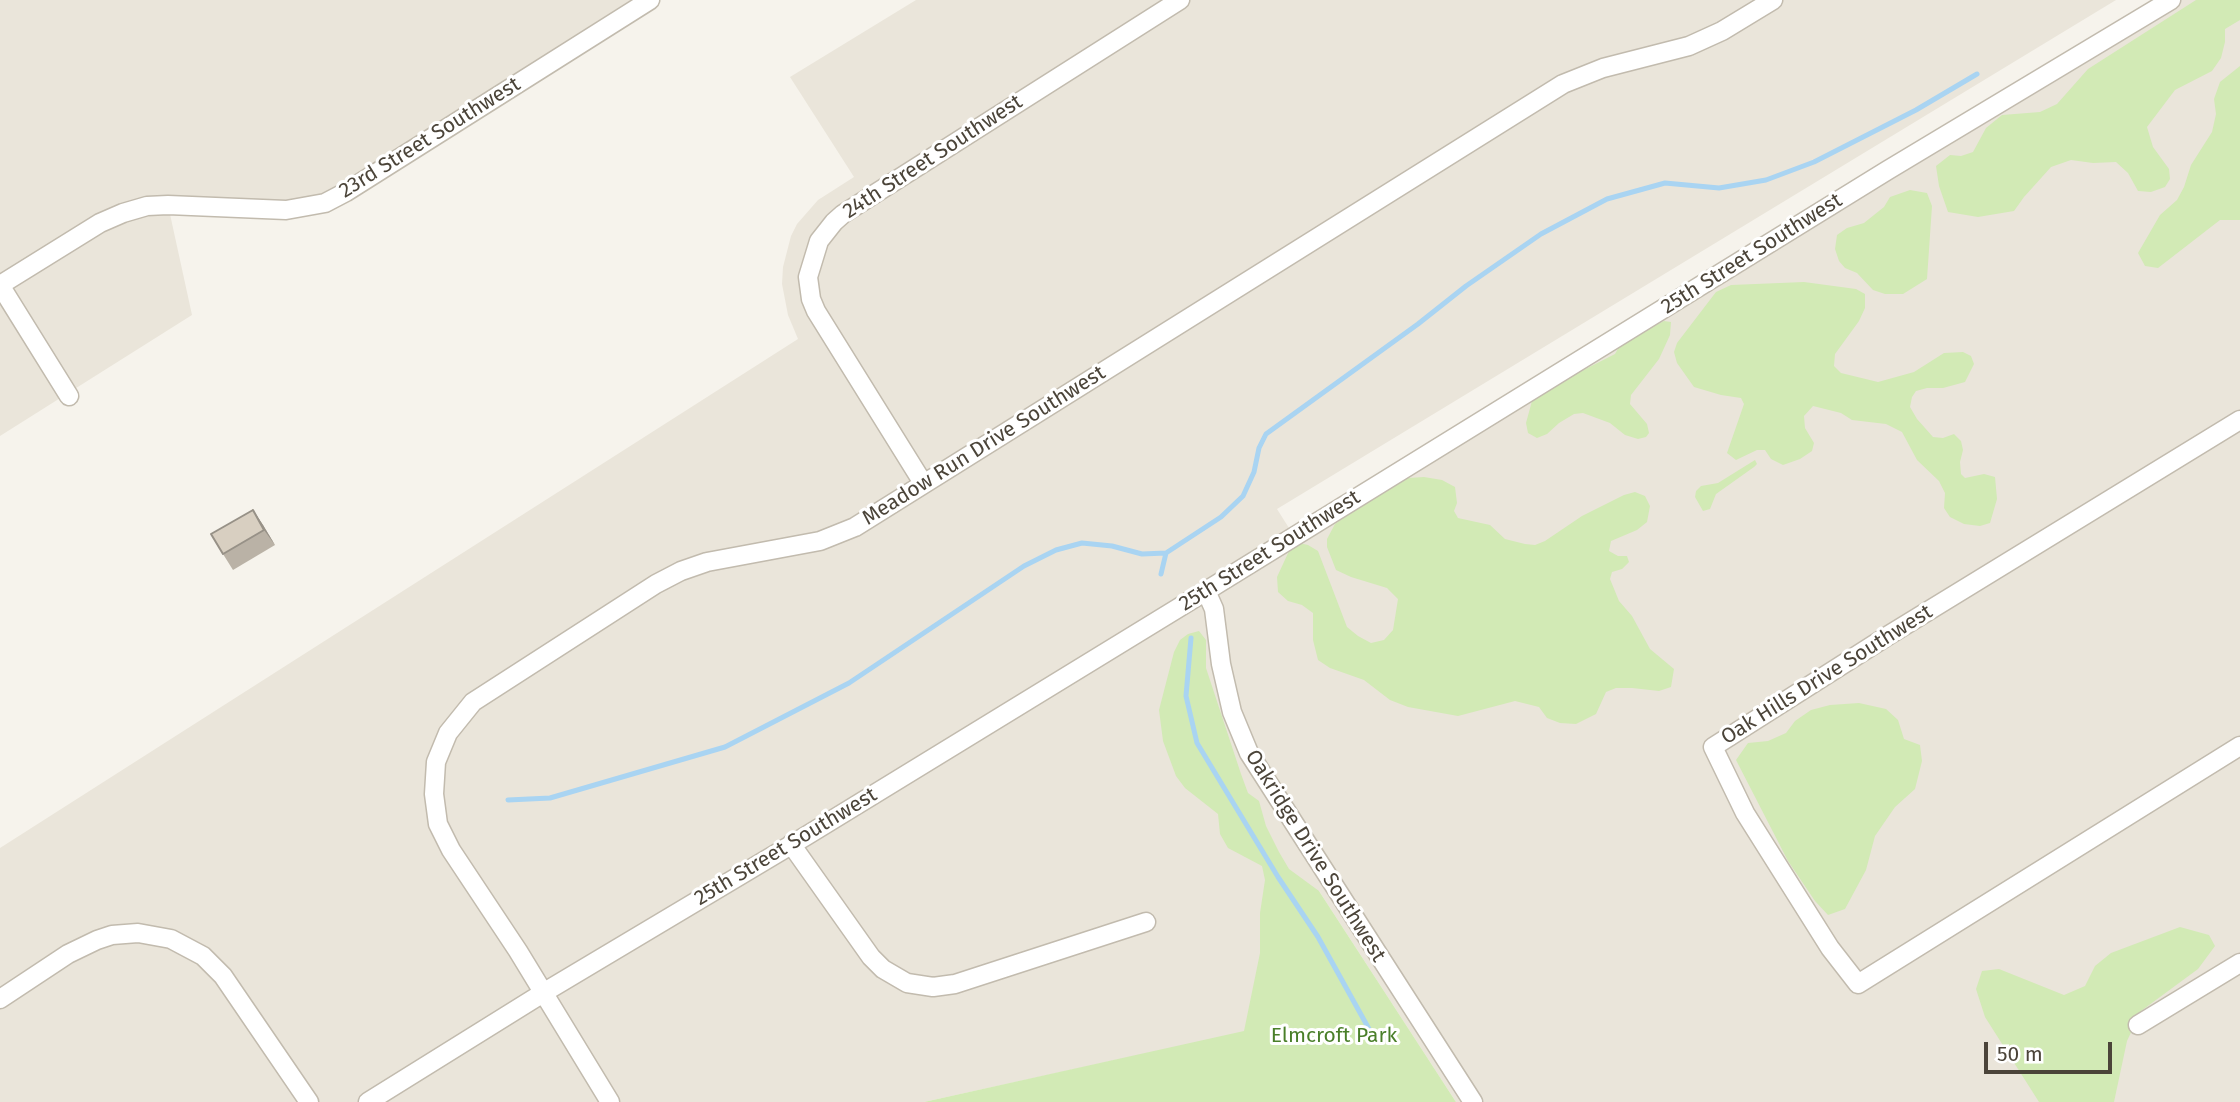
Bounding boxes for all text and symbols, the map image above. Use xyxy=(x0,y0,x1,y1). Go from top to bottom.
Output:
street label: 23rd Street Southwest xyxy=(335,72,525,204)
street label: 24th Street Southwest xyxy=(839,90,1027,224)
street label: 25th Street Southwest xyxy=(1657,188,1847,320)
street label: Meadow Run Drive Southwest xyxy=(858,361,1110,531)
street label: 25th Street Southwest xyxy=(1175,485,1365,617)
street label: Oak Hills Drive Southwest xyxy=(1717,600,1937,750)
street label: Oakridge Drive Southwest xyxy=(1239,745,1391,967)
street label: 25th Street Southwest xyxy=(690,783,882,911)
park label: Elmcroft Park xyxy=(1271,1023,1397,1049)
scale bar xyxy=(1988,1028,2116,1072)
text: 50 m xyxy=(1997,1041,2043,1067)

